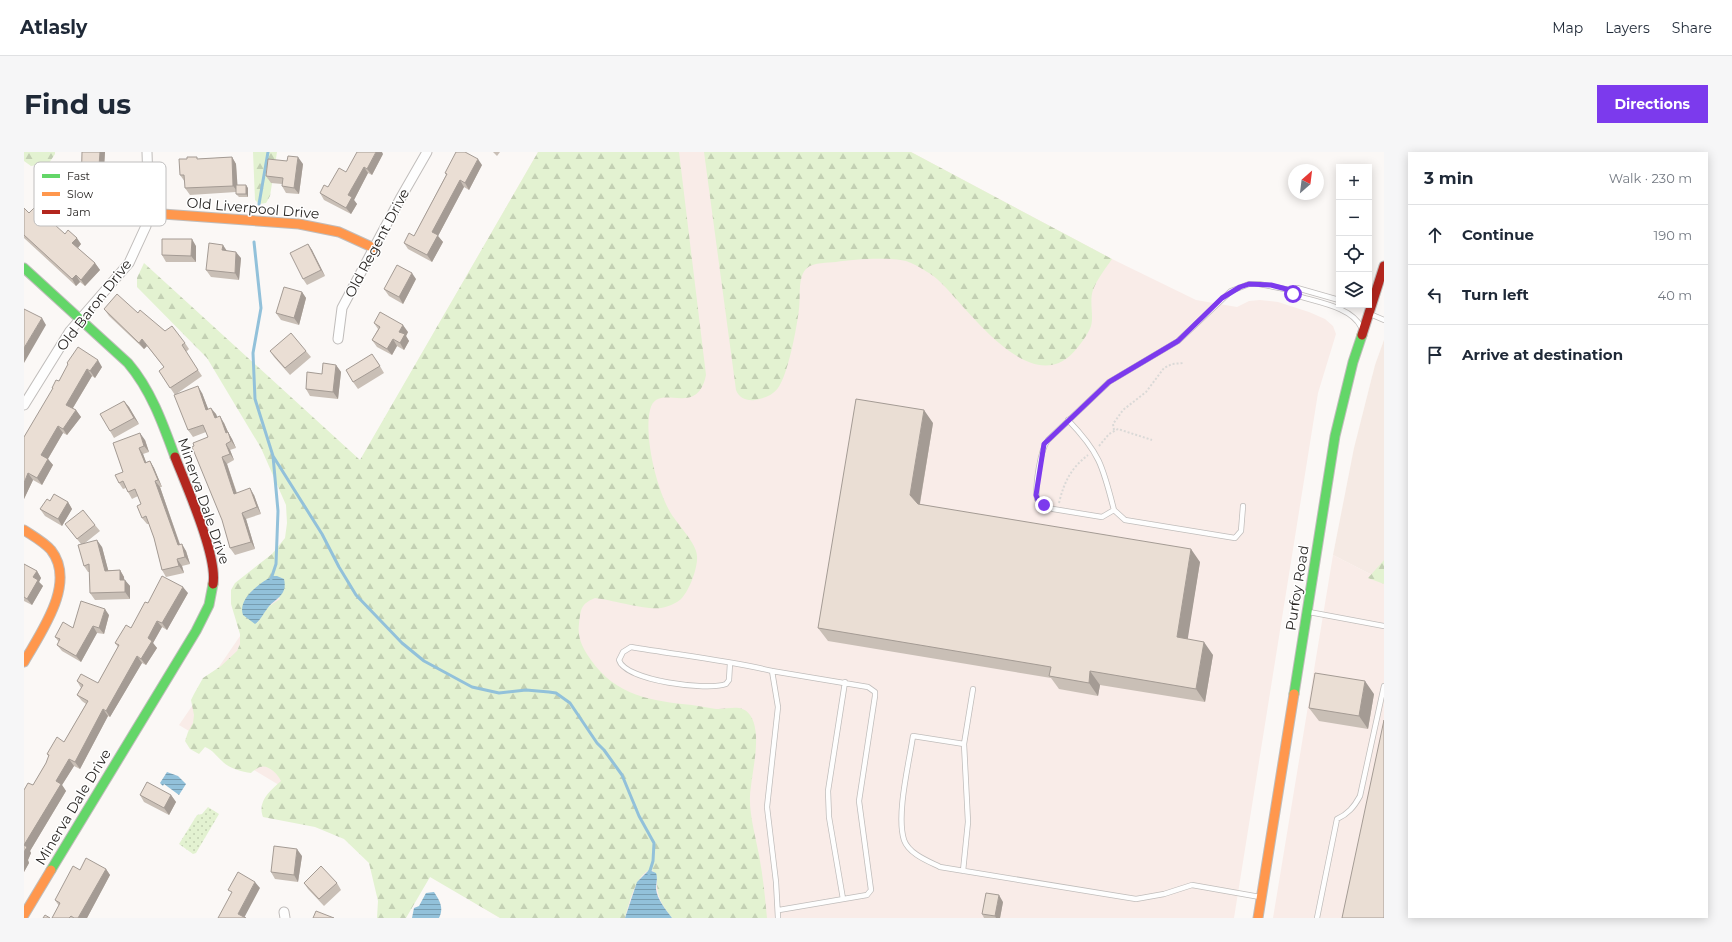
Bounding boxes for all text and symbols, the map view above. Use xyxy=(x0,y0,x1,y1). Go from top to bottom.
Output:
text: Atlasly xyxy=(20,16,87,39)
text: Map xyxy=(1552,19,1583,37)
text: Layers xyxy=(1605,19,1650,37)
text: Share xyxy=(1672,19,1712,37)
button: Directions xyxy=(1597,85,1708,123)
text: Find us xyxy=(24,87,131,121)
legend xyxy=(34,162,166,226)
north arrow xyxy=(1288,164,1324,200)
map controls xyxy=(1336,164,1372,308)
button: + xyxy=(1336,164,1372,200)
text: 3 min xyxy=(1424,168,1474,188)
text: Fast xyxy=(67,169,91,183)
text: Walk · 230 m xyxy=(1609,170,1692,186)
street label: Old Regent Drive xyxy=(341,185,413,301)
text: Slow xyxy=(67,187,93,201)
street label: Old Liverpool Drive xyxy=(186,193,320,223)
button: − xyxy=(1336,200,1372,236)
text: Jam xyxy=(66,205,91,219)
icon: ahead xyxy=(1424,224,1446,246)
text: Continue xyxy=(1462,225,1534,244)
text: 190 m xyxy=(1654,227,1692,243)
button: locate xyxy=(1336,236,1372,272)
street label: Old Baron Drive xyxy=(53,256,135,354)
button: layers xyxy=(1336,272,1372,308)
icon: left xyxy=(1424,284,1446,306)
route start xyxy=(1284,285,1302,303)
text: Turn left xyxy=(1462,285,1529,304)
text: 40 m xyxy=(1658,287,1692,303)
icon: arrive xyxy=(1424,344,1446,366)
text: Arrive at destination xyxy=(1462,345,1623,364)
street label: Minerva Dale Drive xyxy=(174,435,234,567)
route end xyxy=(1035,496,1053,514)
street label: Purfoy Road xyxy=(1281,544,1313,632)
street label: Minerva Dale Drive xyxy=(31,746,115,868)

